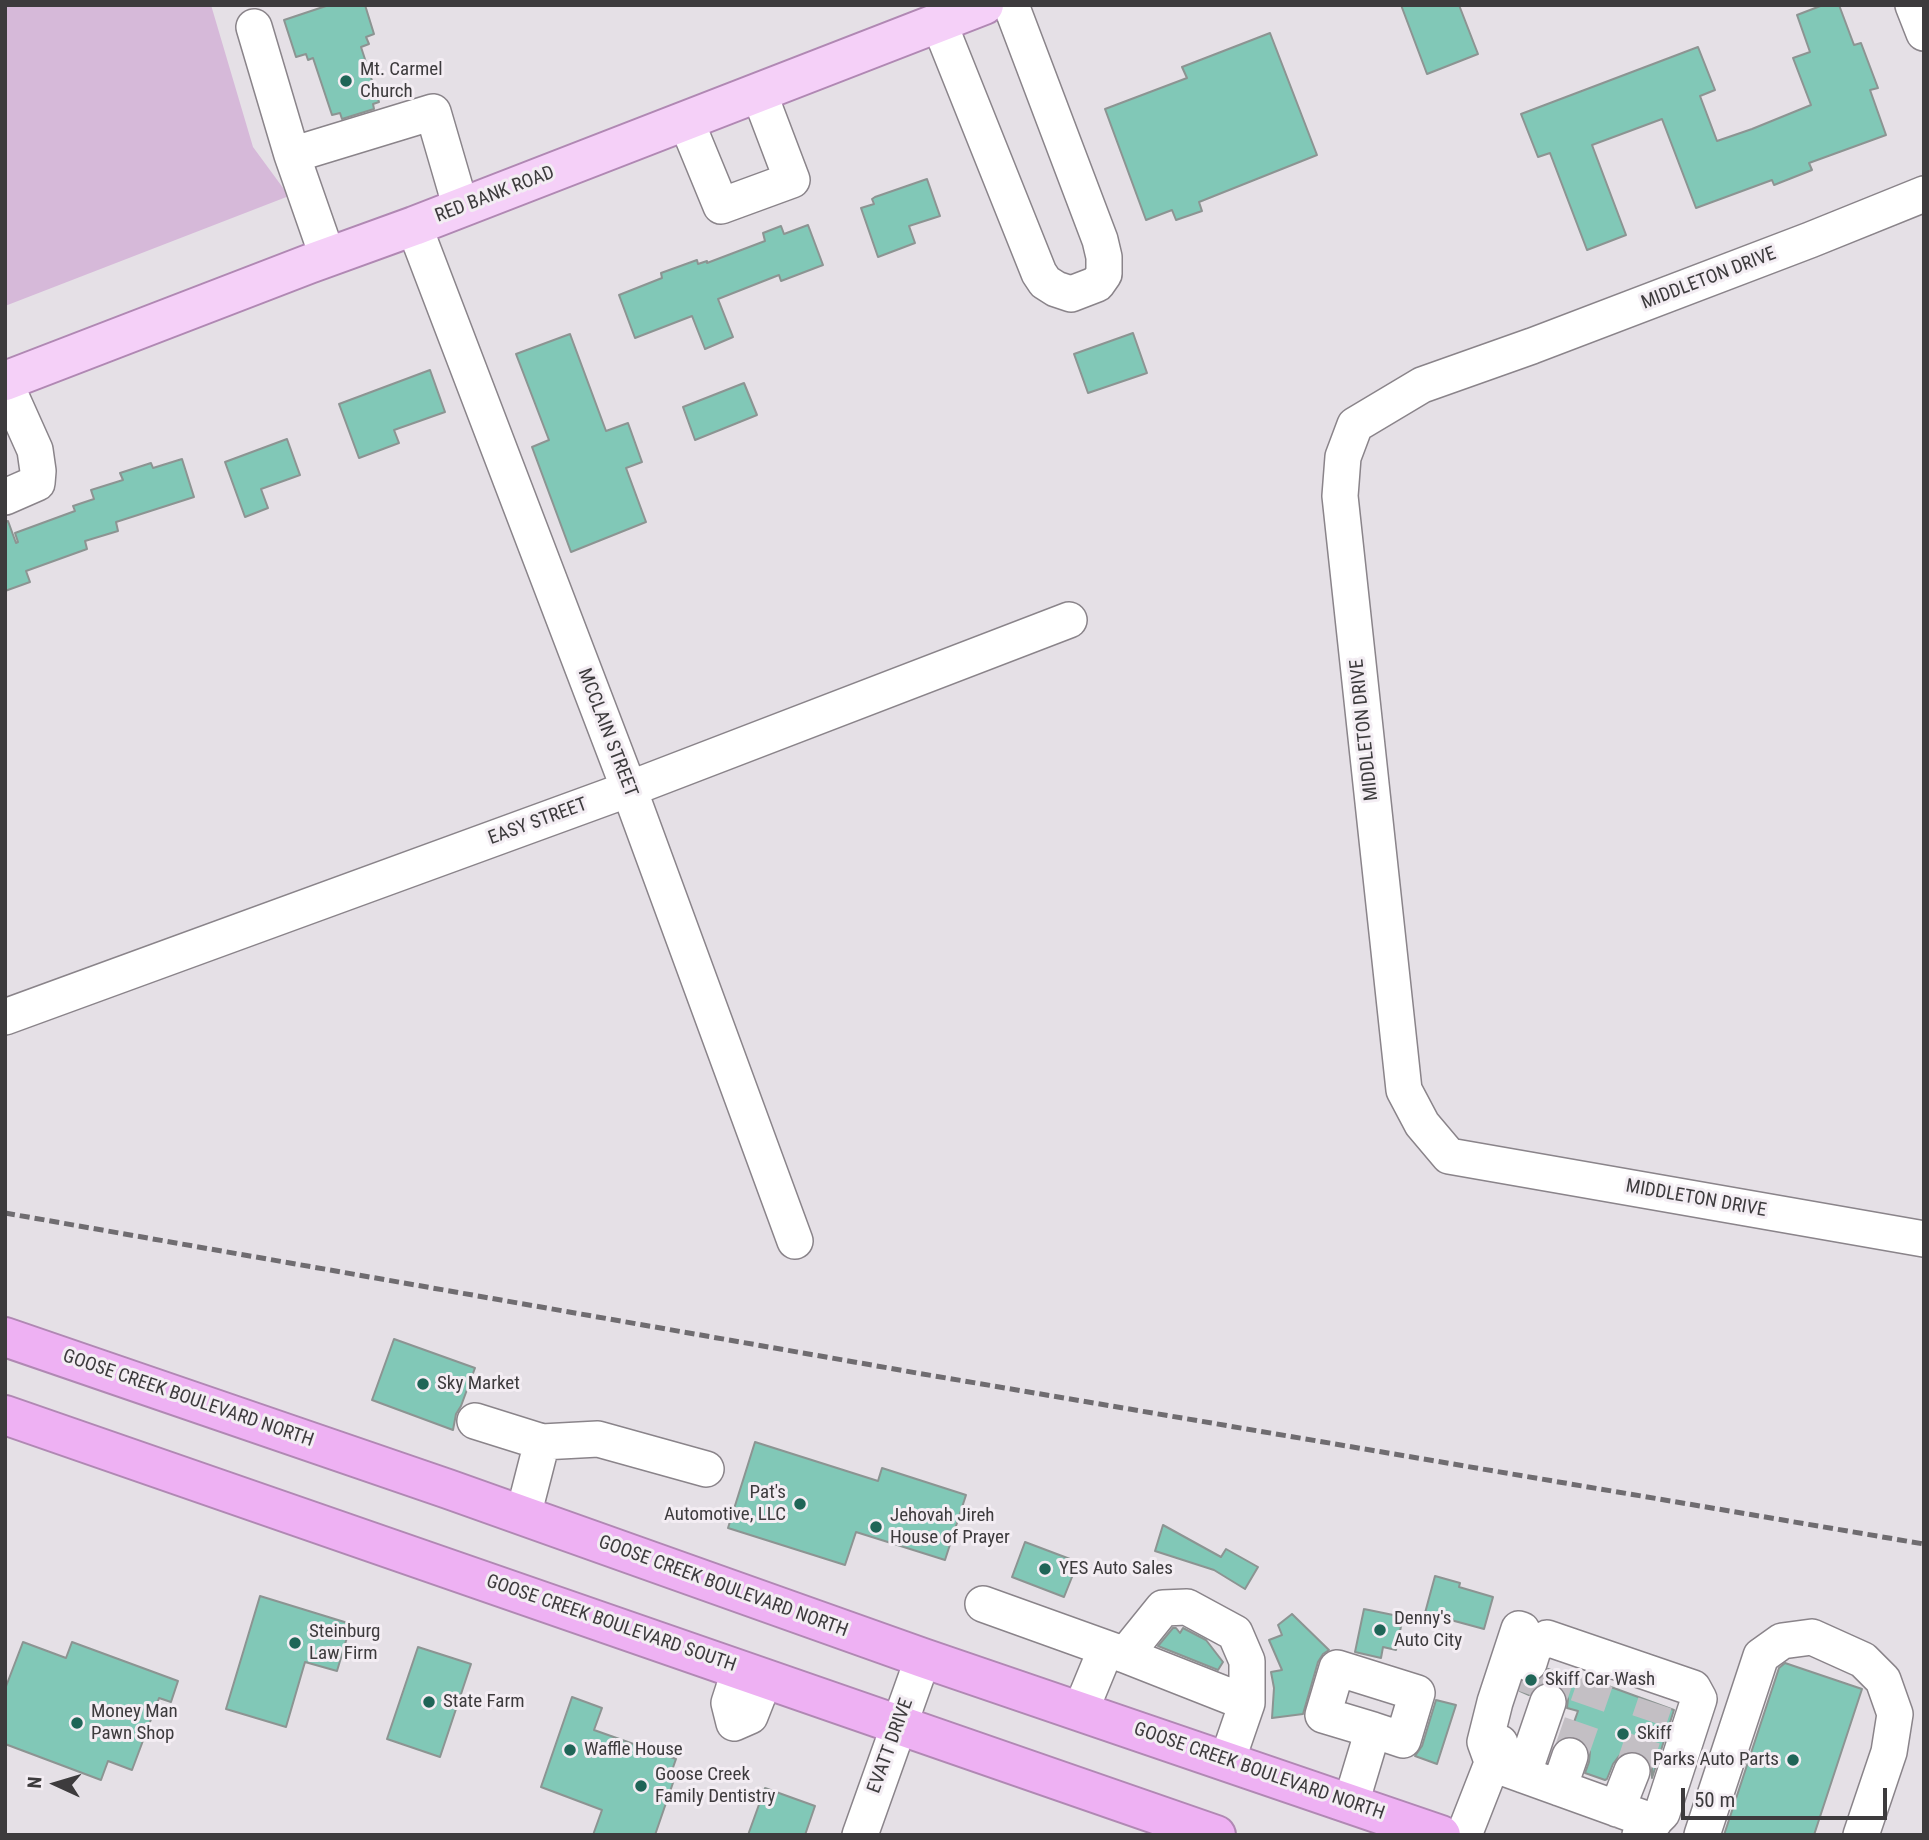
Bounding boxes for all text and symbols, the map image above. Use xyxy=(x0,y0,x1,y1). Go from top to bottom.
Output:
place label: Mt. Carmel Church xyxy=(360,59,443,103)
marker: Mt. Carmel Church xyxy=(338,73,354,89)
street label: RED BANK ROAD xyxy=(432,162,558,228)
street label: MIDDLETON DRIVE xyxy=(1638,243,1780,315)
street label: MIDDLETON DRIVE xyxy=(1346,658,1384,802)
street label: MCCLAIN STREET xyxy=(572,666,642,800)
street label: EASY STREET xyxy=(486,794,590,850)
street label: MIDDLETON DRIVE xyxy=(1624,1175,1768,1223)
street label: GOOSE CREEK BOULEVARD NORTH xyxy=(60,1345,316,1453)
place label: Sky Market xyxy=(437,1373,520,1395)
marker: Sky Market xyxy=(415,1376,431,1392)
place label: Pat's Automotive, LLC xyxy=(664,1482,786,1526)
marker: Pat's Automotive, LLC xyxy=(792,1496,808,1512)
place label: Jehovah Jireh House of Prayer xyxy=(890,1505,1010,1549)
marker: Jehovah Jireh House of Prayer xyxy=(868,1519,884,1535)
street label: GOOSE CREEK BOULEVARD NORTH xyxy=(595,1531,851,1643)
place label: YES Auto Sales xyxy=(1059,1558,1173,1580)
marker: YES Auto Sales xyxy=(1037,1561,1053,1577)
street label: GOOSE CREEK BOULEVARD SOUTH xyxy=(483,1570,739,1678)
place label: Denny's Auto City xyxy=(1394,1608,1462,1652)
place label: Steinburg Law Firm xyxy=(309,1621,380,1665)
marker: Denny's Auto City xyxy=(1372,1622,1388,1638)
marker: Steinburg Law Firm xyxy=(287,1635,303,1651)
place label: Skiff Car Wash xyxy=(1545,1669,1655,1691)
marker: Skiff Car Wash xyxy=(1523,1672,1539,1688)
place label: State Farm xyxy=(443,1691,524,1713)
marker: State Farm xyxy=(421,1694,437,1710)
street label: EVATT DRIVE xyxy=(863,1695,919,1797)
place label: Money Man Pawn Shop xyxy=(91,1701,178,1745)
marker: Money Man Pawn Shop xyxy=(69,1715,85,1731)
street label: GOOSE CREEK BOULEVARD NORTH xyxy=(1131,1718,1387,1826)
place label: Skiff xyxy=(1637,1723,1672,1745)
marker: Skiff xyxy=(1615,1726,1631,1742)
place label: Waffle House xyxy=(584,1739,683,1761)
marker: Waffle House xyxy=(562,1742,578,1758)
north arrow xyxy=(21,1749,91,1819)
place label: Parks Auto Parts xyxy=(1653,1749,1779,1771)
marker: Parks Auto Parts xyxy=(1785,1752,1801,1768)
place label: Goose Creek Family Dentistry xyxy=(655,1764,775,1808)
scale bar xyxy=(1684,1773,1890,1817)
text: N xyxy=(23,1776,46,1789)
marker: Goose Creek Family Dentistry xyxy=(633,1778,649,1794)
text: 50 m xyxy=(1694,1788,1735,1812)

